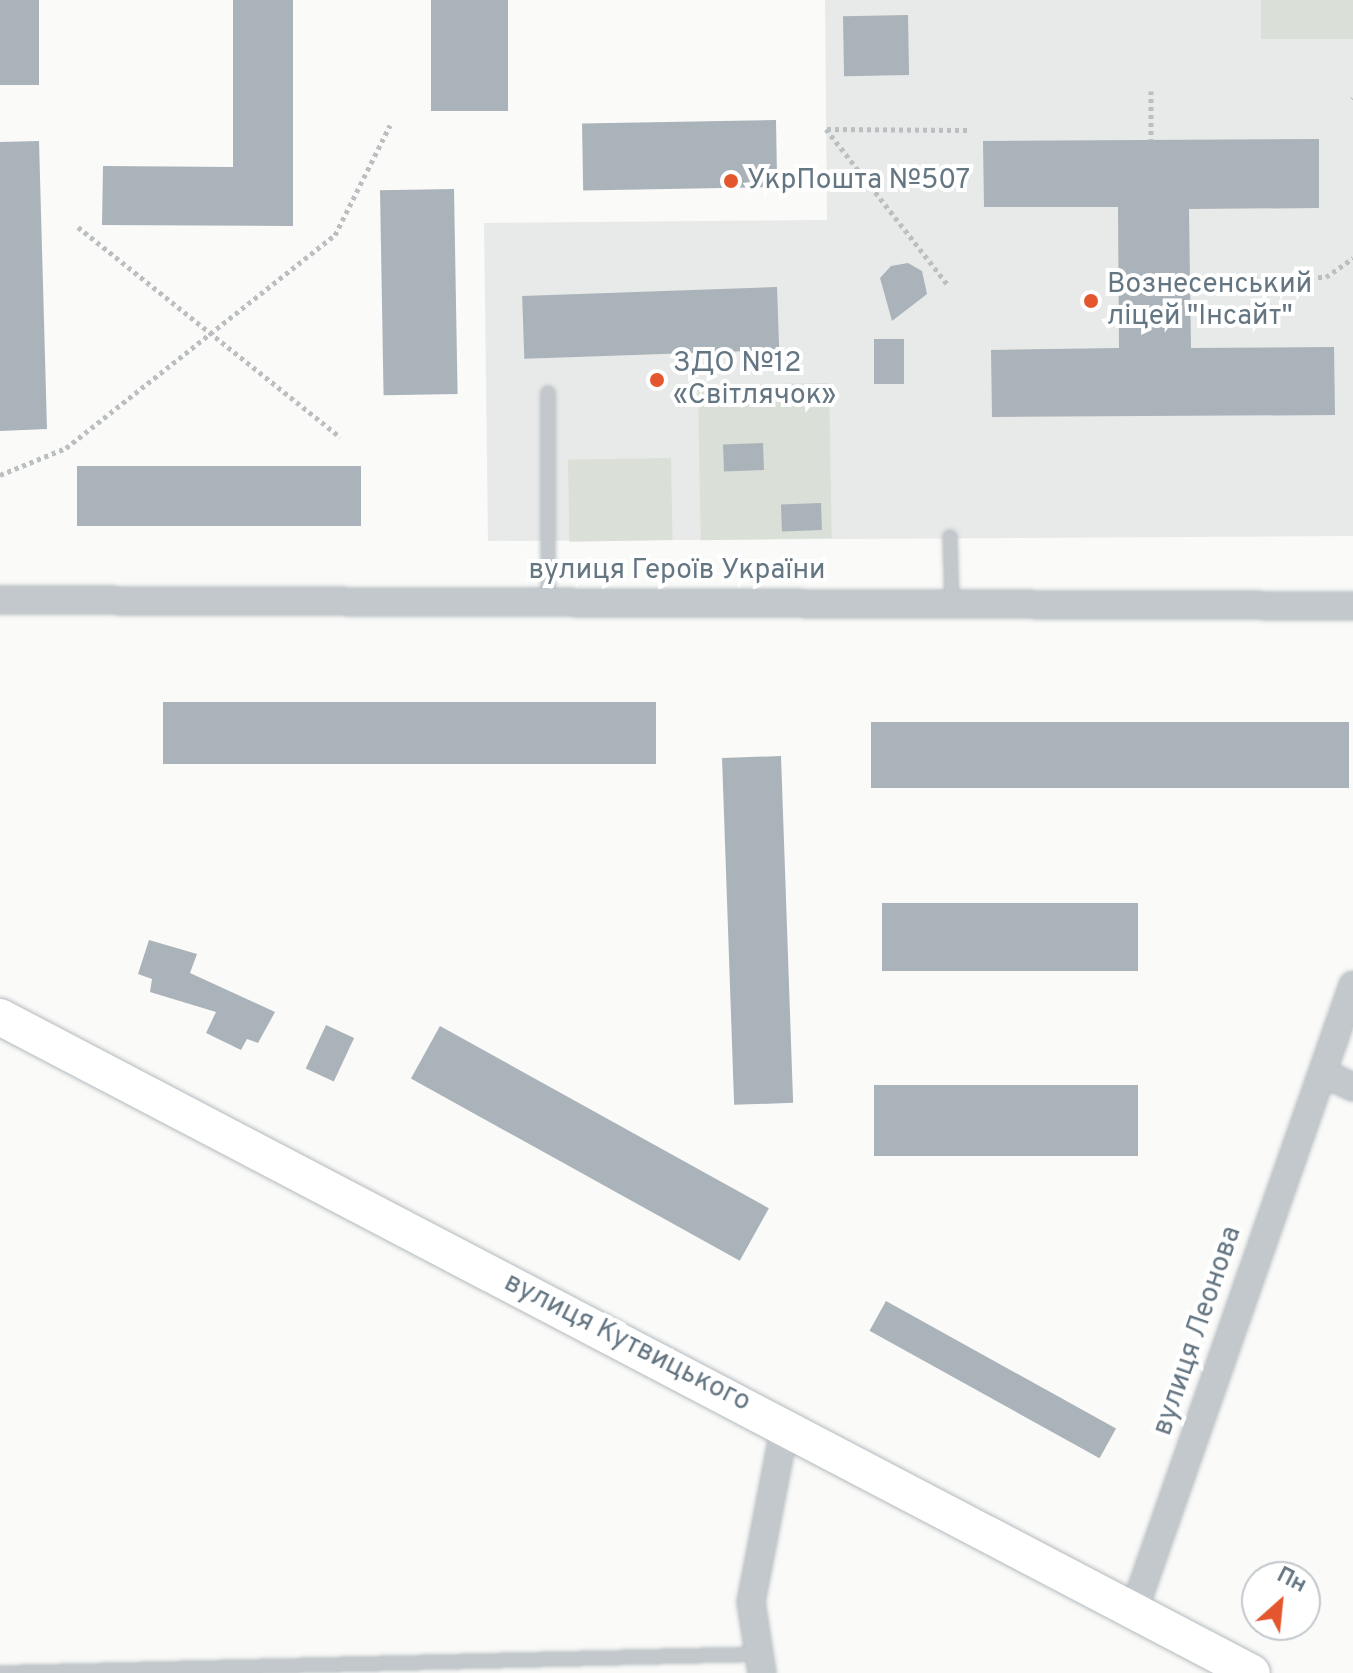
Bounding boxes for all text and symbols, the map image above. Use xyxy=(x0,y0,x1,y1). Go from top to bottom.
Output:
place label: УкрПошта №507 xyxy=(747,164,970,198)
marker: УкрПошта №507 xyxy=(722,172,740,190)
place label: Вознесенський ліцей "Інсайт" xyxy=(1107,268,1312,334)
marker: Вознесенський ліцей "Інсайт" xyxy=(1082,292,1100,310)
place label: ЗДО №12 «Світлячок» xyxy=(673,347,836,413)
marker: ЗДО №12 «Світлячок» xyxy=(648,371,666,389)
street label: вулиця Героїв України xyxy=(528,554,826,588)
street label: вулиця Леонова xyxy=(1146,1222,1250,1440)
street label: вулиця Кутвицького xyxy=(498,1266,756,1420)
north arrow xyxy=(1241,1561,1321,1641)
text: Пн xyxy=(1272,1562,1311,1600)

